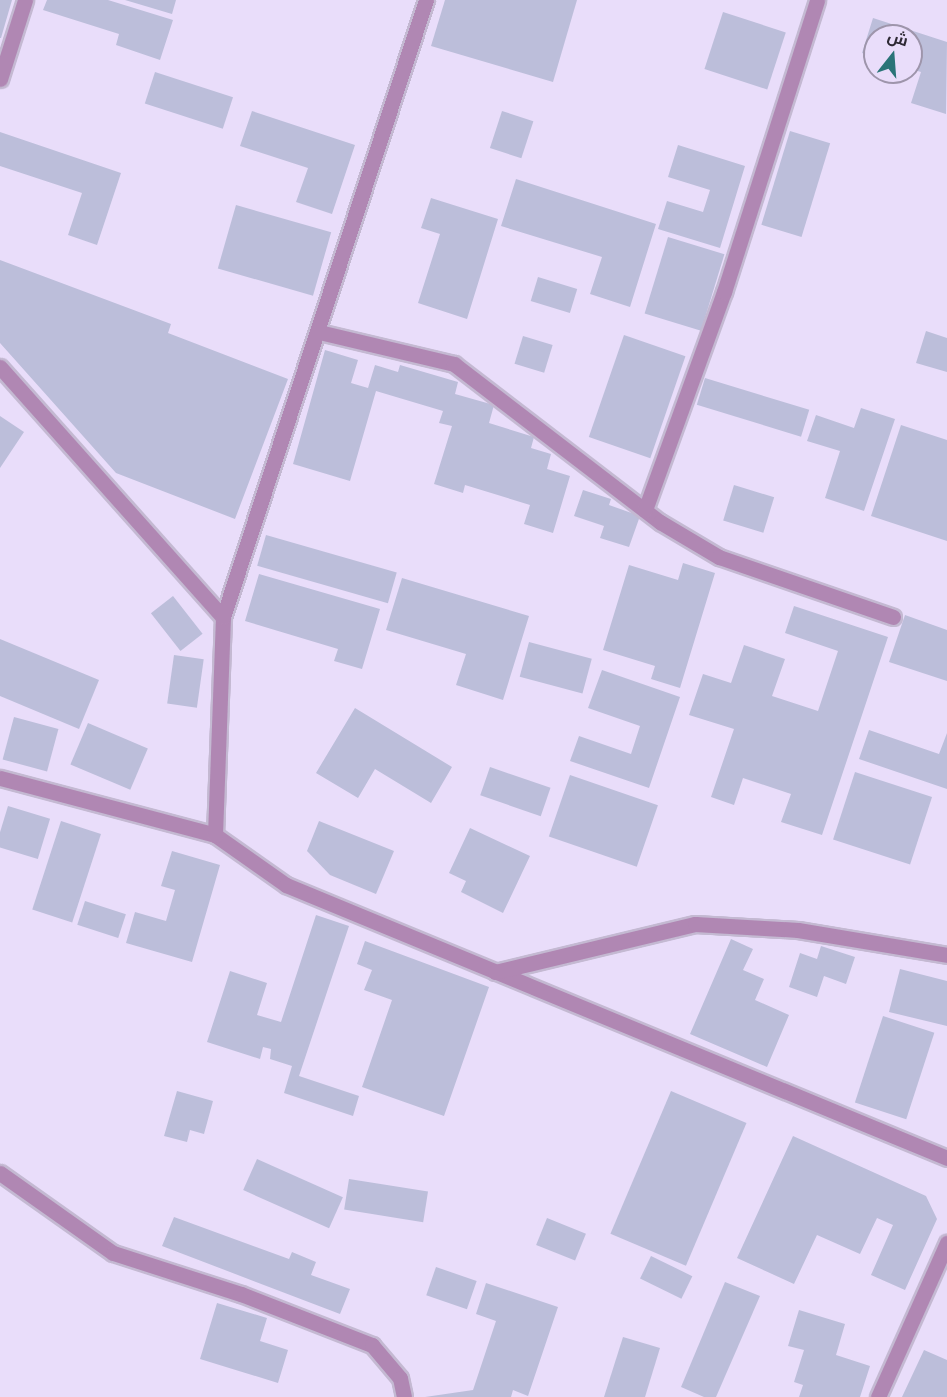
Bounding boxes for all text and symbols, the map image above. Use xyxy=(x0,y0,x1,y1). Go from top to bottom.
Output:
north arrow xyxy=(863,24,923,84)
text: ش xyxy=(885,26,910,51)

